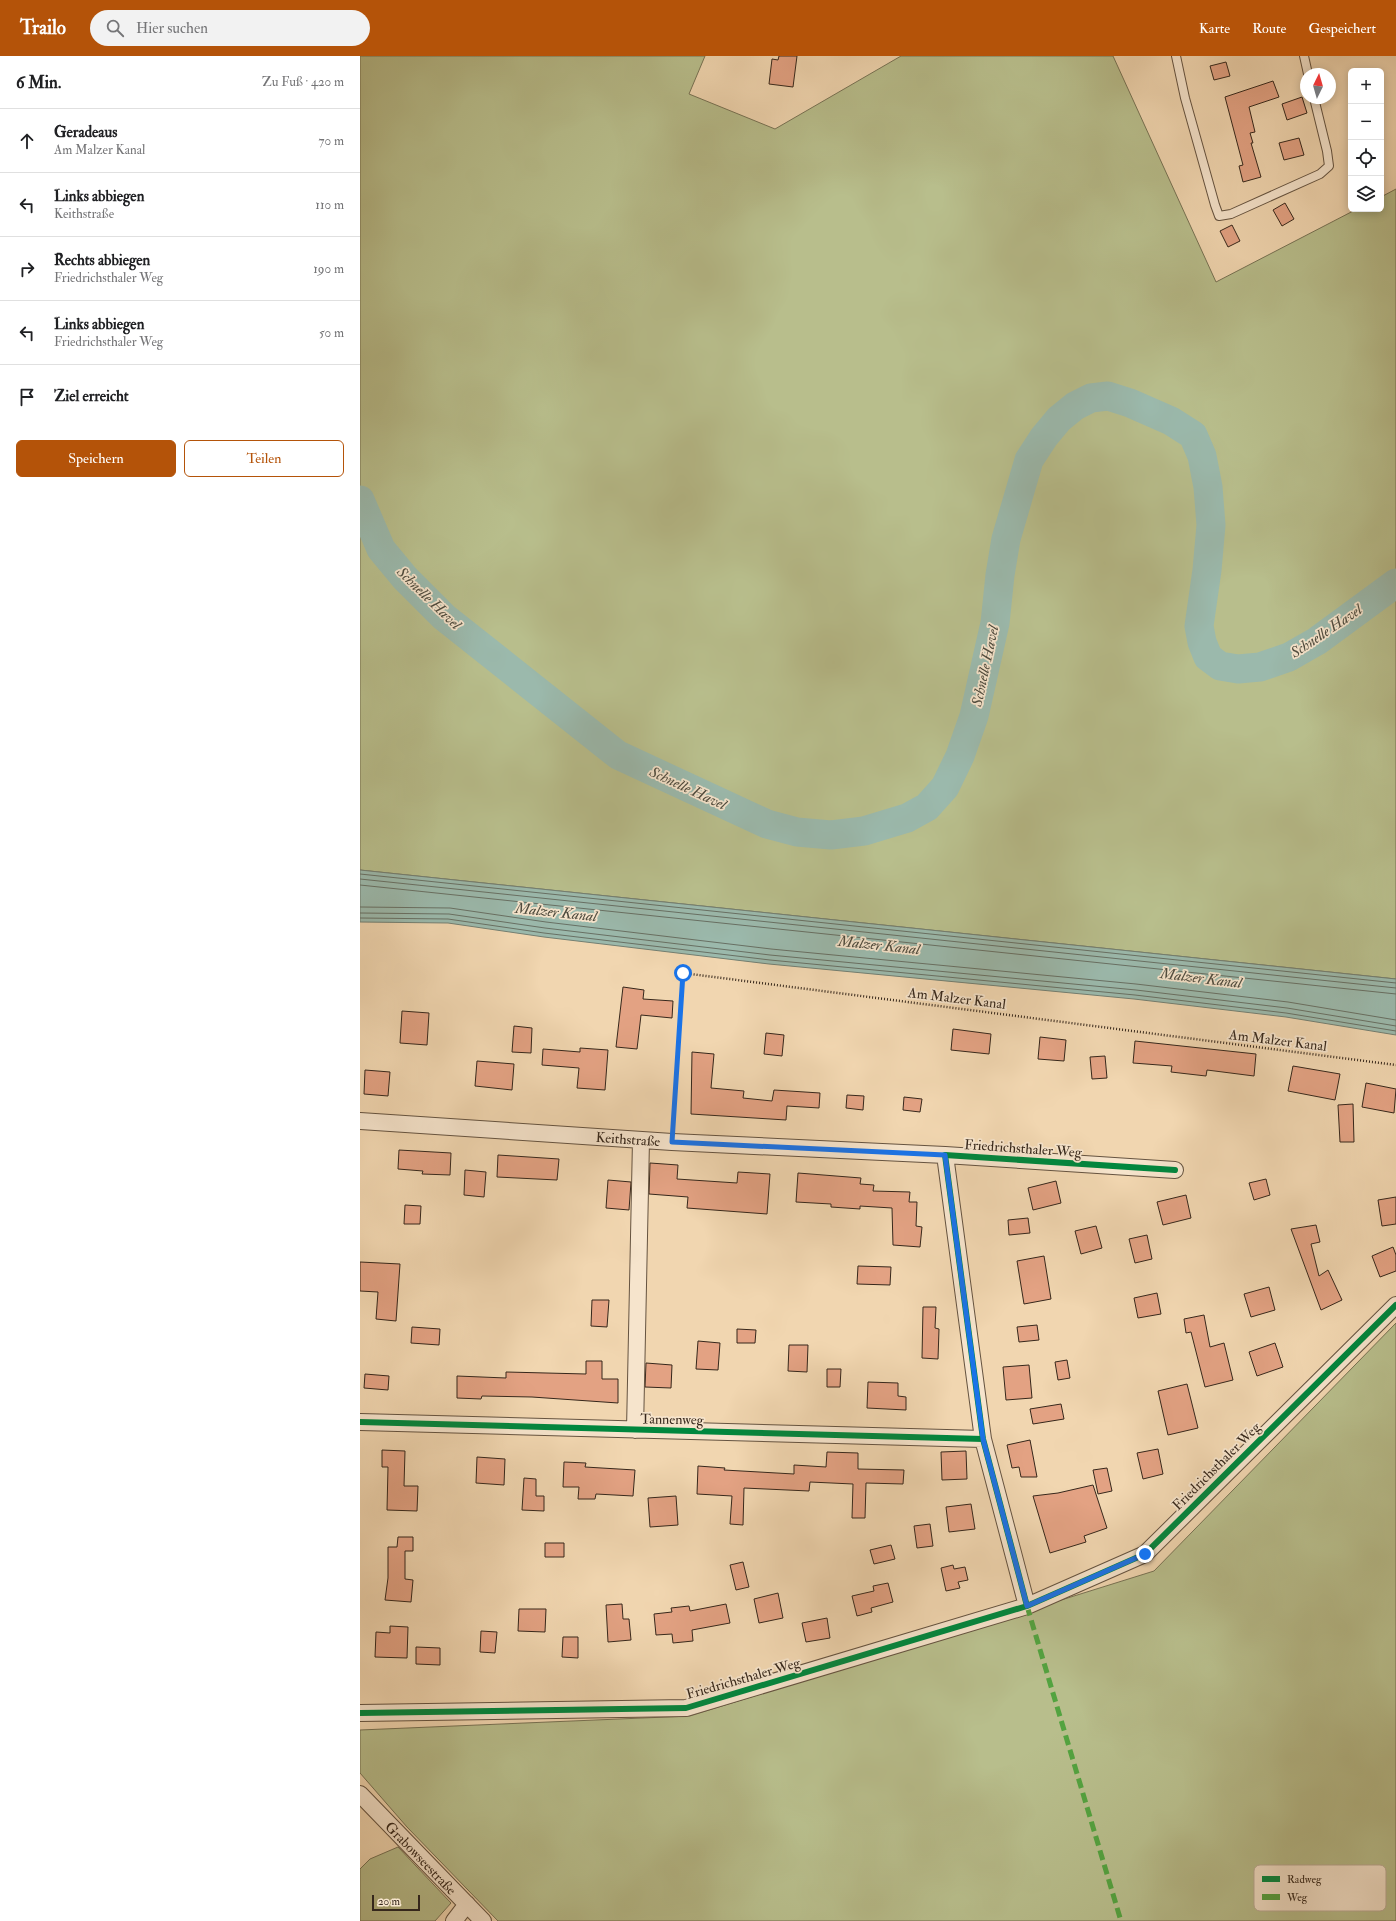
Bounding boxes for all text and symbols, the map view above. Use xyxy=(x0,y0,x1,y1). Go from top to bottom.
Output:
search box xyxy=(90,10,370,46)
text: Trailo xyxy=(20,16,66,40)
icon: search xyxy=(104,17,126,39)
text: Hier suchen xyxy=(136,19,208,38)
text: Karte xyxy=(1199,20,1230,37)
text: Route xyxy=(1252,20,1286,37)
text: Gespeichert xyxy=(1308,20,1376,37)
north arrow xyxy=(1300,68,1336,104)
map controls xyxy=(1348,68,1384,212)
button: + xyxy=(1348,68,1384,104)
text: 6 Min. xyxy=(16,72,61,93)
text: Zu Fuß · 420 m xyxy=(262,74,344,90)
button: − xyxy=(1348,104,1384,140)
text: Geradeaus xyxy=(54,123,117,142)
icon: ahead xyxy=(16,130,38,152)
text: 70 m xyxy=(319,133,344,149)
button: locate xyxy=(1348,140,1384,176)
text: Am Malzer Kanal xyxy=(54,142,145,158)
button: layers xyxy=(1348,176,1384,212)
text: Links abbiegen xyxy=(54,187,144,206)
icon: left xyxy=(16,194,38,216)
text: 110 m xyxy=(315,197,344,213)
text: Keithstraße xyxy=(54,206,114,222)
text: Rechts abbiegen xyxy=(54,251,150,270)
icon: right xyxy=(16,258,38,280)
text: 190 m xyxy=(313,261,344,277)
text: Friedrichsthaler Weg xyxy=(54,270,163,286)
text: Links abbiegen xyxy=(54,315,144,334)
icon: left xyxy=(16,322,38,344)
text: 50 m xyxy=(319,325,344,341)
text: Friedrichsthaler Weg xyxy=(54,334,163,350)
icon: arrive xyxy=(16,386,38,408)
text: Ziel erreicht xyxy=(54,387,129,406)
button: Speichern xyxy=(16,440,176,477)
button: Teilen xyxy=(184,440,344,477)
water label: Schnelle Havel xyxy=(392,562,466,635)
water label: Schnelle Havel xyxy=(1286,600,1367,663)
water label: Schnelle Havel xyxy=(967,622,1004,709)
water label: Schnelle Havel xyxy=(646,762,730,815)
water label: Malzer Kanal xyxy=(513,899,599,926)
water label: Malzer Kanal xyxy=(836,932,922,959)
route start xyxy=(674,964,692,982)
water label: Malzer Kanal xyxy=(1158,964,1244,993)
street label: Am Malzer Kanal xyxy=(906,984,1007,1013)
street label: Am Malzer Kanal xyxy=(1227,1026,1328,1055)
street label: Keithstraße xyxy=(595,1129,661,1150)
street label: Friedrichsthaler Weg xyxy=(964,1136,1083,1161)
street label: Tannenweg xyxy=(640,1410,705,1429)
street label: Friedrichsthaler Weg xyxy=(1169,1418,1265,1514)
route end xyxy=(1136,1545,1154,1563)
street label: Friedrichsthaler Weg xyxy=(684,1654,803,1703)
street label: Grabowseestraße xyxy=(381,1818,460,1899)
legend xyxy=(1254,1865,1386,1911)
text: Radweg xyxy=(1287,1873,1322,1886)
text: Weg xyxy=(1286,1891,1308,1904)
scale bar xyxy=(372,1893,420,1912)
text: 20 m xyxy=(378,1895,400,1908)

